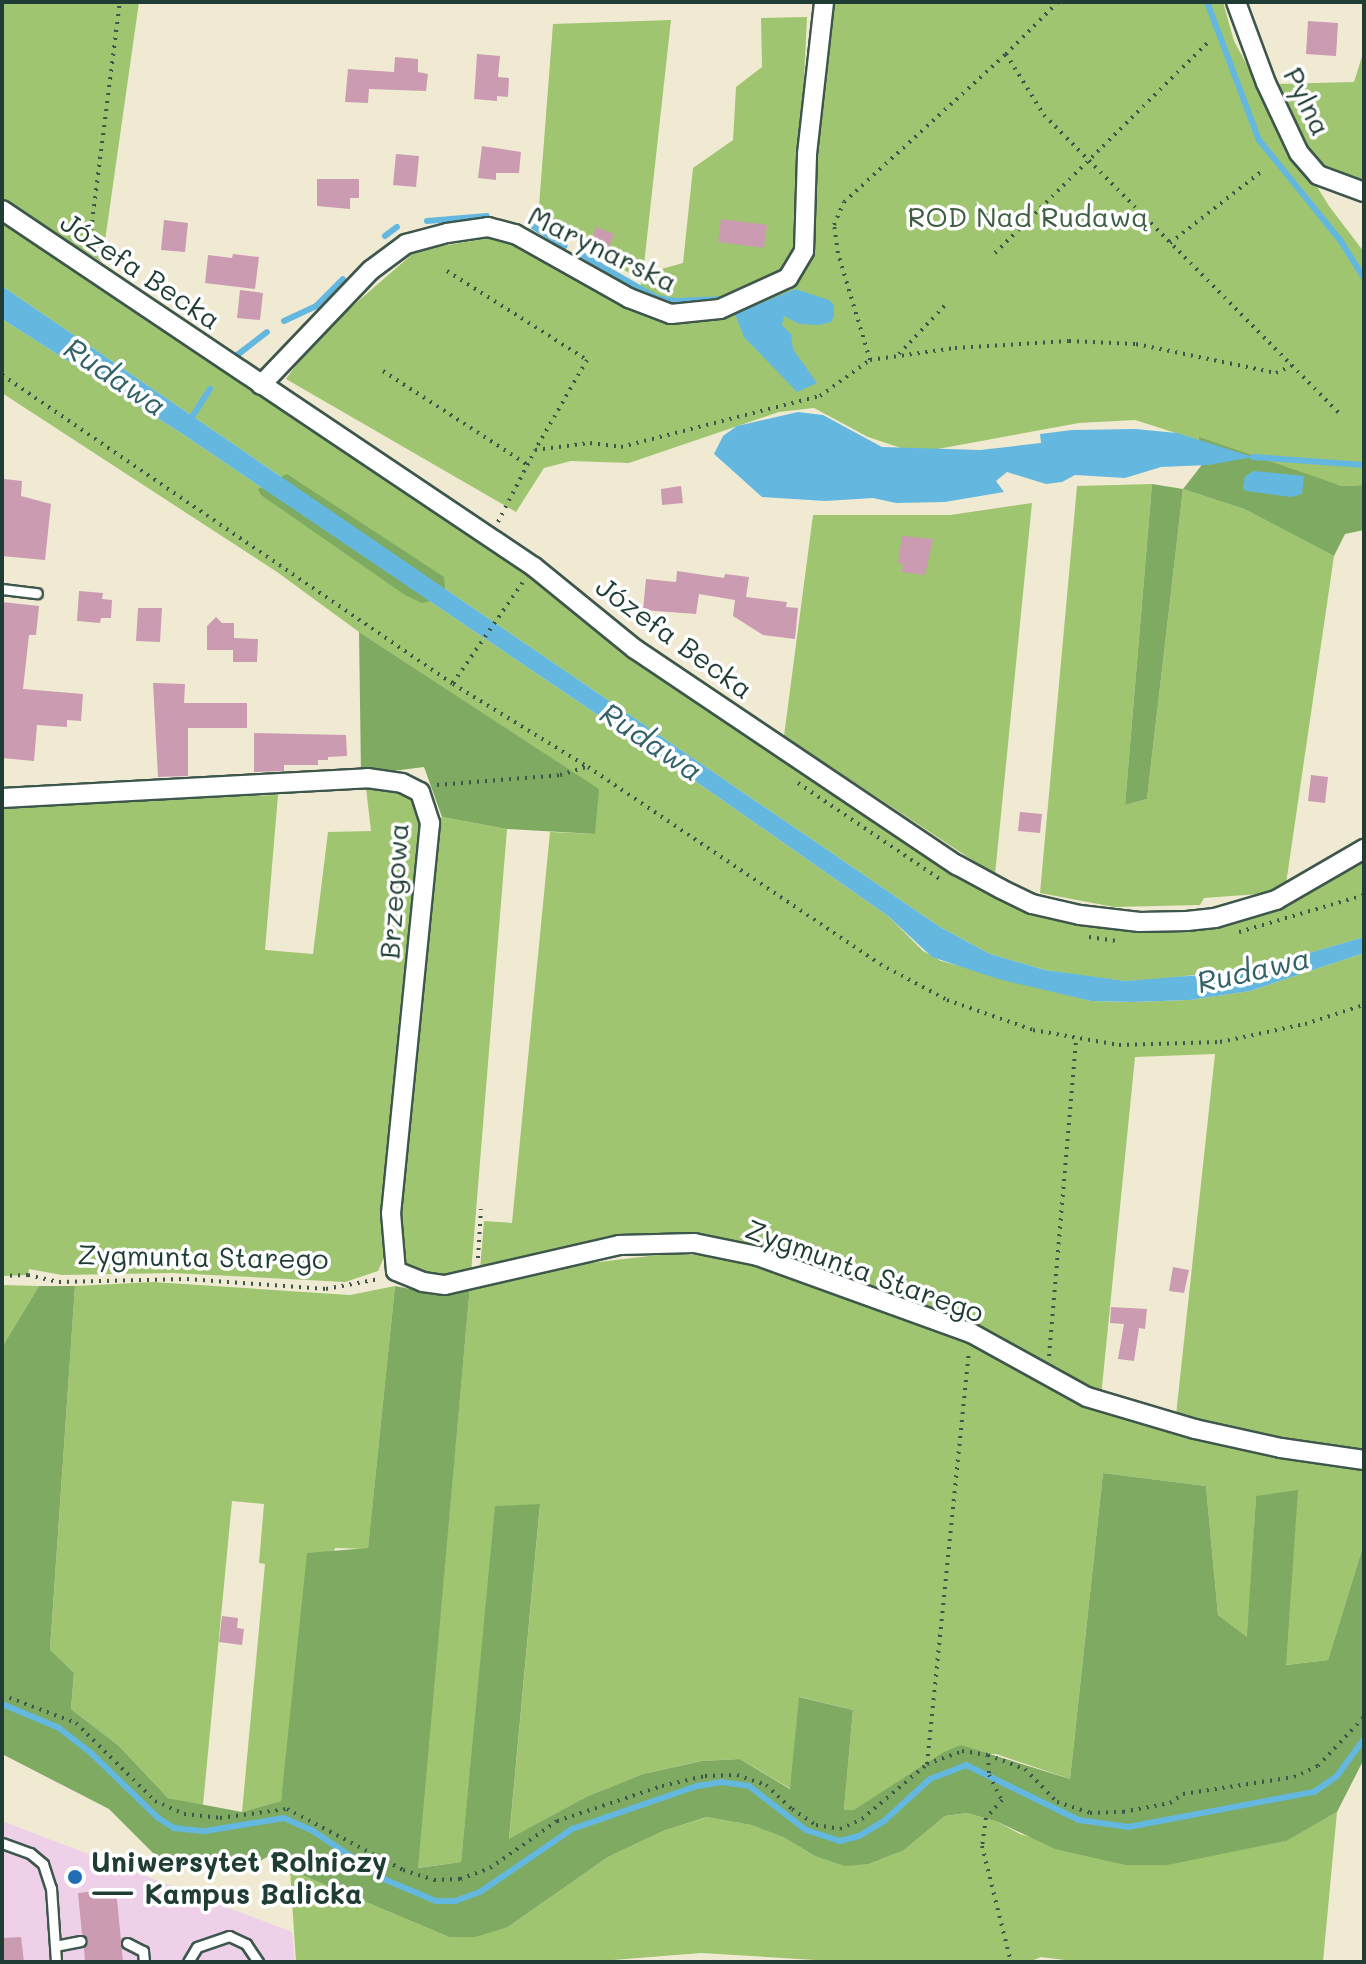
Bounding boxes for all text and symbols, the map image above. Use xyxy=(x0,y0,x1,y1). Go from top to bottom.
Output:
street label: Pylna xyxy=(1277,61,1339,141)
street label: Marynarska xyxy=(523,198,683,298)
park label: ROD Nad Rudawą xyxy=(908,199,1148,233)
street label: Józefa Becka xyxy=(55,204,227,336)
water label: Rudawa xyxy=(58,329,174,423)
street label: Józefa Becka xyxy=(590,569,760,705)
water label: Rudawa xyxy=(594,694,710,788)
street label: Brzegowa xyxy=(371,822,415,960)
water label: Rudawa xyxy=(1193,938,1313,1000)
street label: Zygmunta Starego xyxy=(741,1211,989,1329)
street label: Zygmunta Starego xyxy=(77,1237,329,1275)
place label: Uniwersytet Rolniczy — Kampus Balicka xyxy=(91,1844,387,1910)
marker: Uniwersytet Rolniczy — Kampus Balicka xyxy=(66,1868,84,1886)

